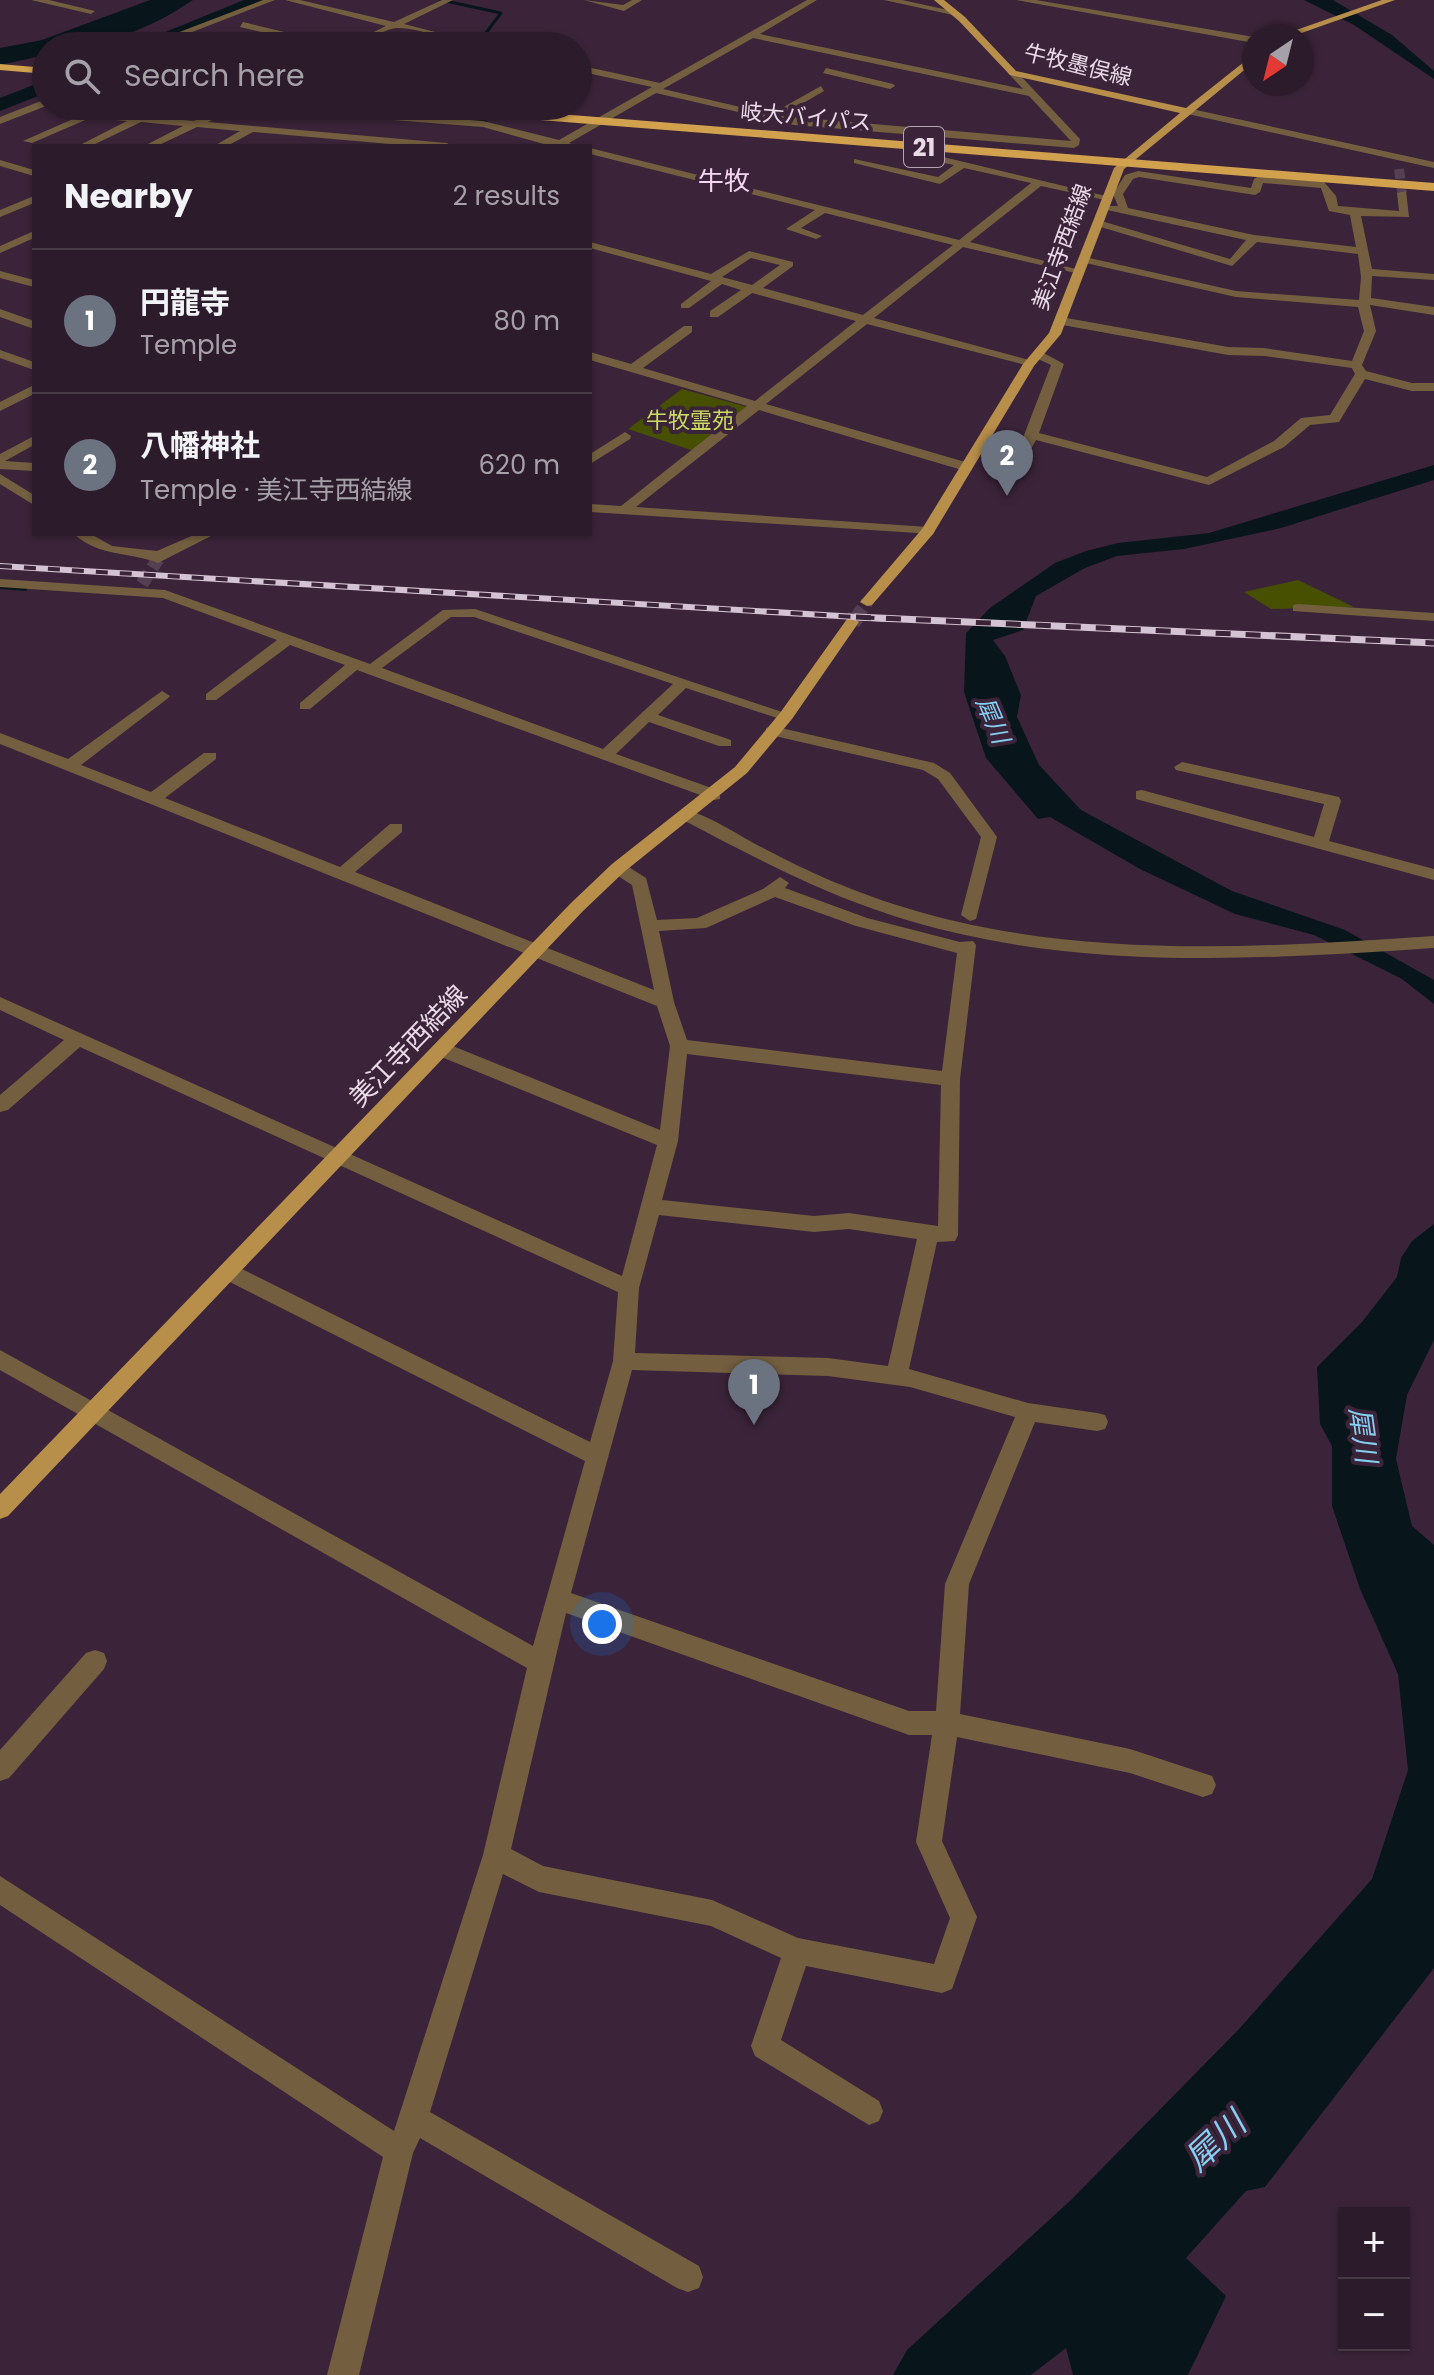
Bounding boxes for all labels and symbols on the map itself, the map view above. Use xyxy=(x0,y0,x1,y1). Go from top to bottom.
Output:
north arrow xyxy=(1242,24,1314,96)
street label: 牛牧墨俣線 xyxy=(1021,37,1135,93)
street label: 岐大バイパス xyxy=(739,96,873,138)
road number: 21 xyxy=(904,127,944,167)
district label: 牛牧 xyxy=(698,163,750,199)
street label: 美江寺西結線 xyxy=(1025,180,1099,314)
park label: 牛牧霊苑 xyxy=(646,405,734,436)
pin: 2 xyxy=(981,430,1033,496)
water label: 犀川 xyxy=(968,691,1019,751)
street label: 美江寺西結線 xyxy=(341,977,475,1115)
pin: 1 xyxy=(728,1359,780,1425)
water label: 犀川 xyxy=(1340,1405,1387,1468)
your location xyxy=(582,1604,622,1644)
water label: 犀川 xyxy=(1174,2098,1258,2182)

